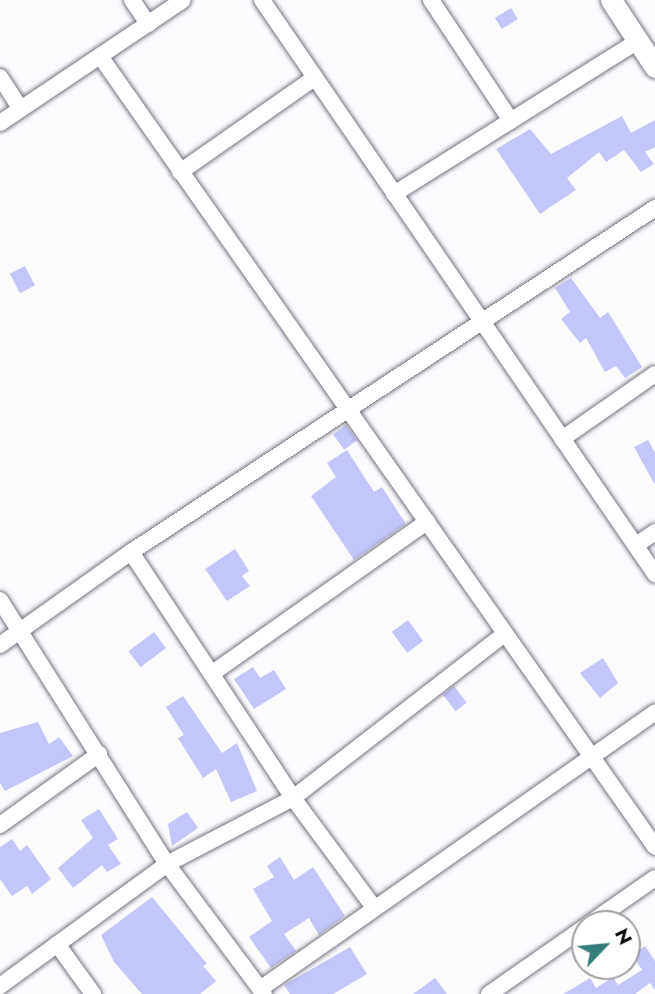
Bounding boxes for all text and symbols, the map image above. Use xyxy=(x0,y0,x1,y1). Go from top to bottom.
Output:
north arrow xyxy=(571,910,641,980)
text: N xyxy=(608,924,639,949)

